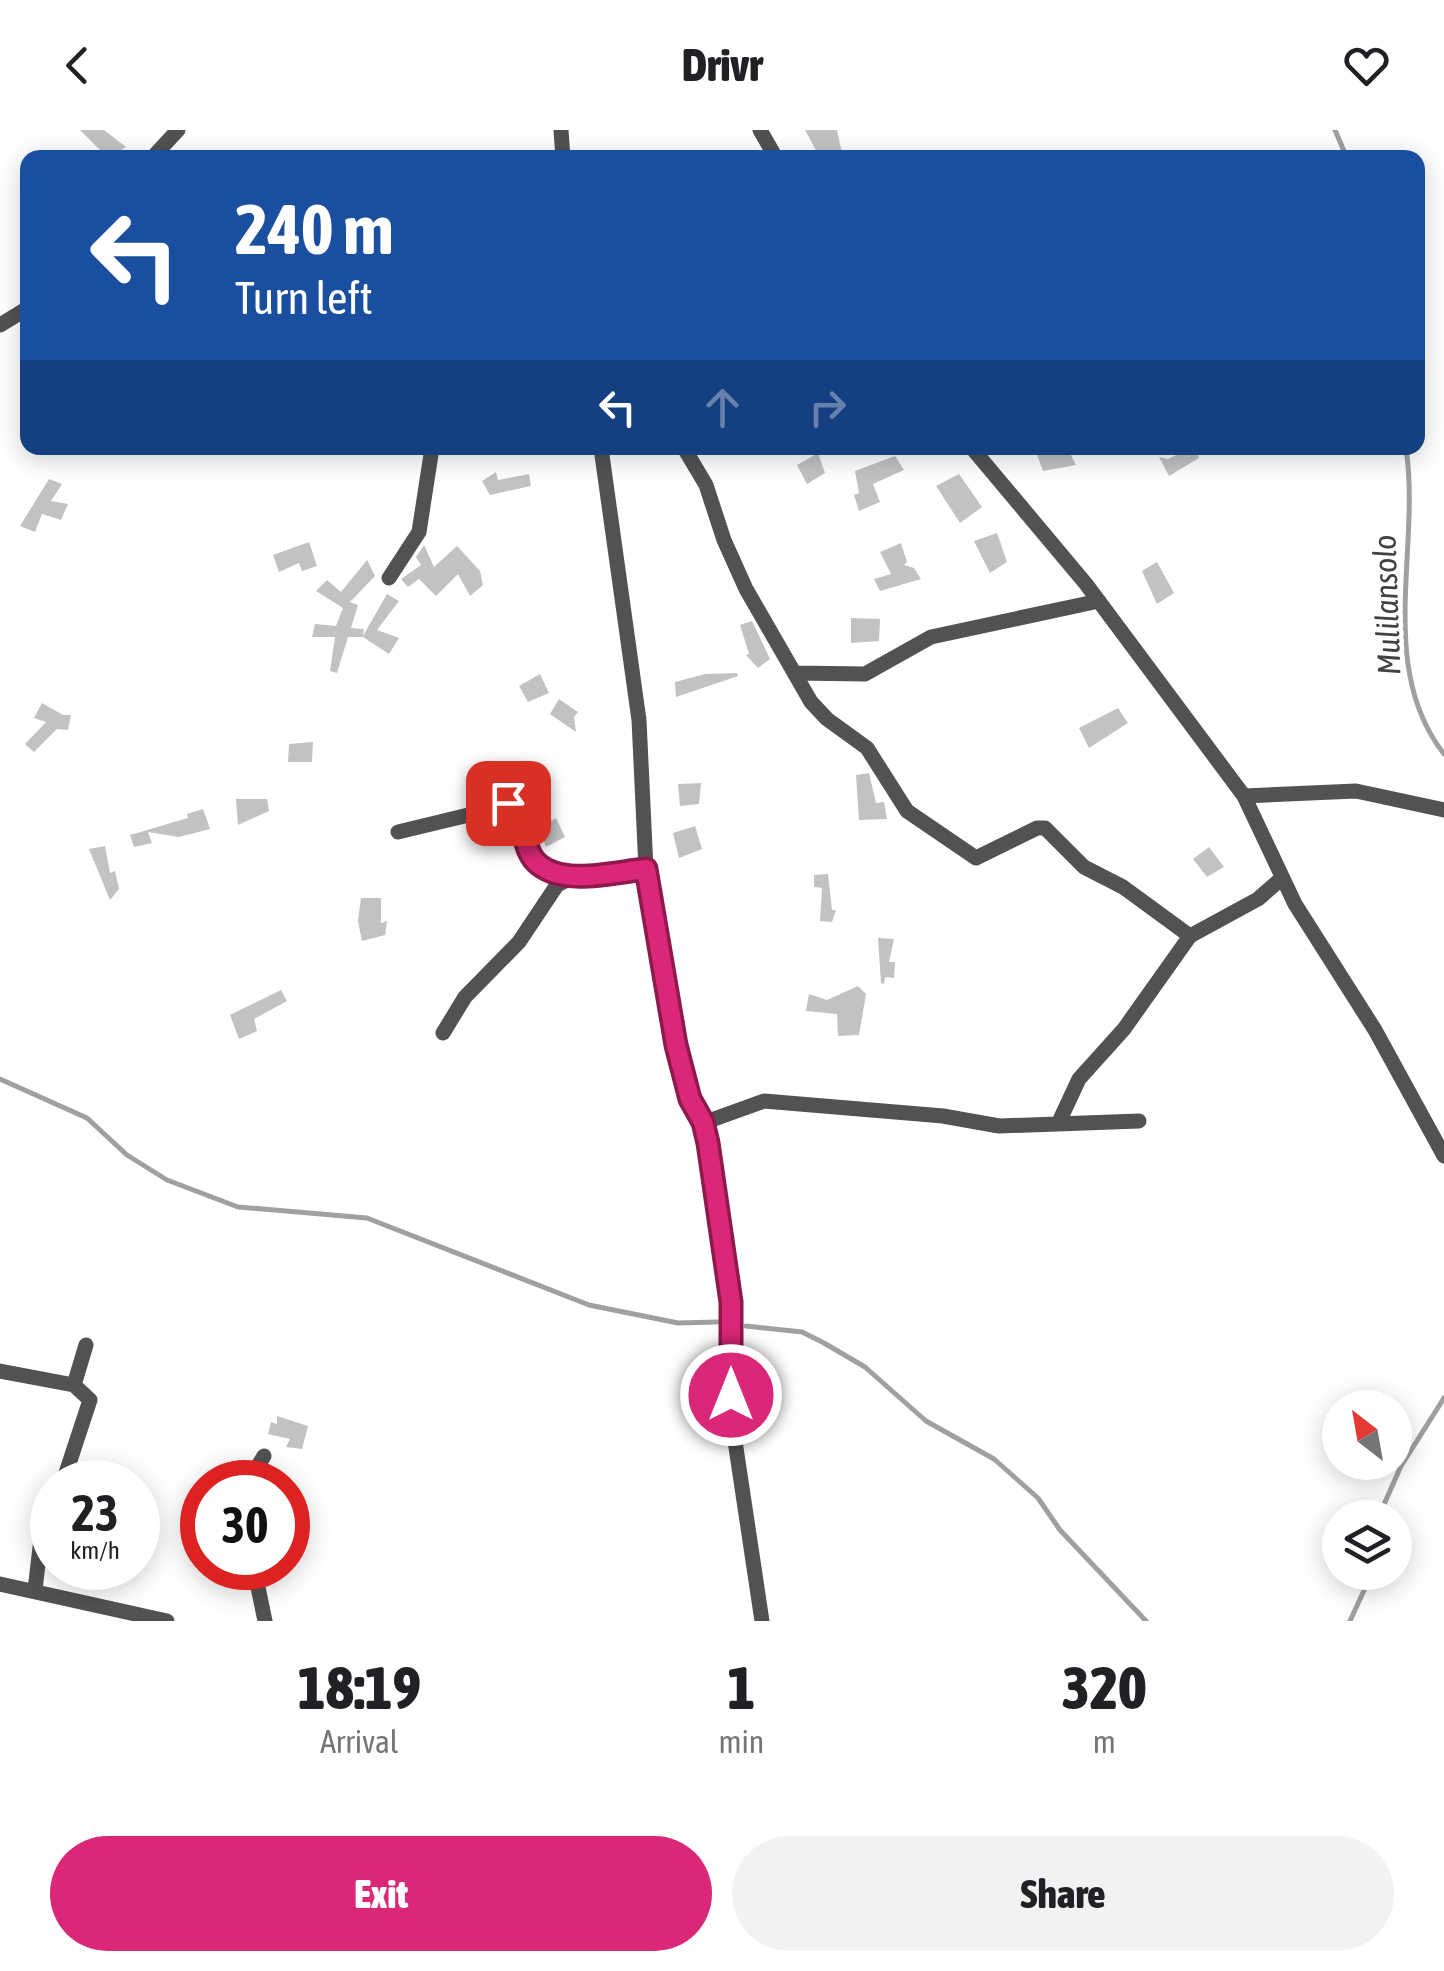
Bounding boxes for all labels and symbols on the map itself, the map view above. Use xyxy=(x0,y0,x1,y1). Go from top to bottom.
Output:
water label: Mulilansolo xyxy=(1366,534,1407,676)
pin xyxy=(466,761,551,846)
position arrow xyxy=(679,1343,783,1447)
north arrow xyxy=(1322,1390,1412,1480)
speed limit sign: 30 xyxy=(180,1460,310,1590)

